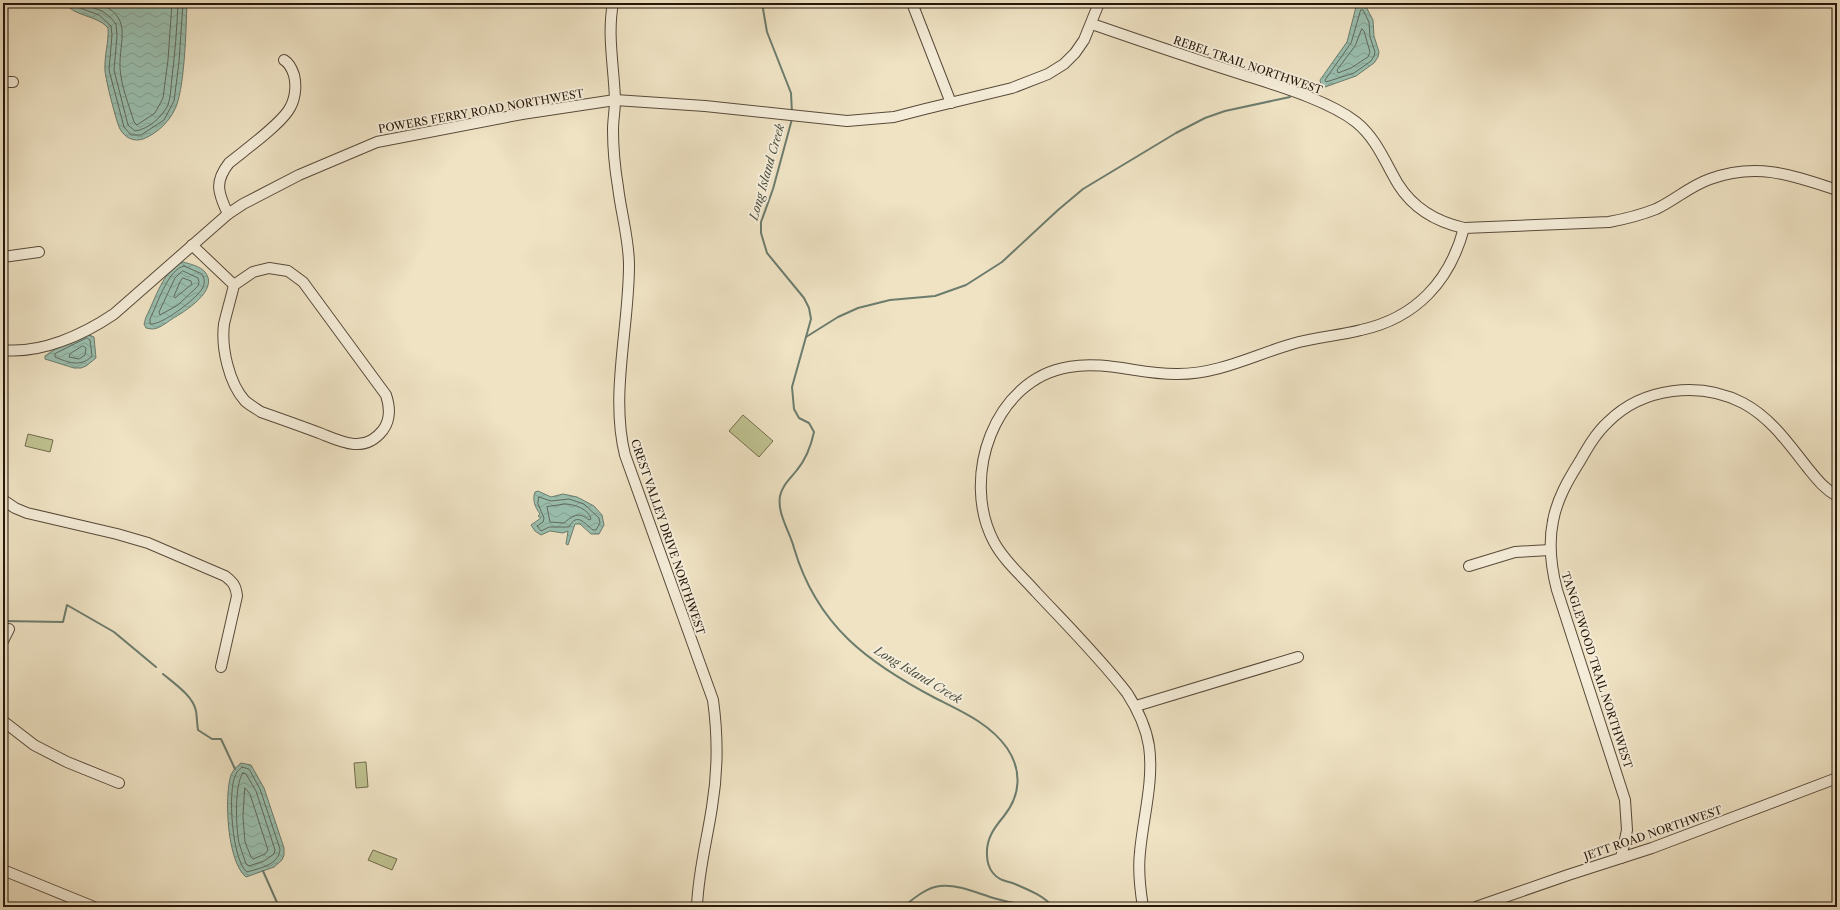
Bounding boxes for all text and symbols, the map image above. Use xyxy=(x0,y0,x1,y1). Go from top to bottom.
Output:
street label: REBEL TRAIL NORTHWEST xyxy=(1172,33,1325,97)
street label: POWERS FERRY ROAD NORTHWEST xyxy=(377,86,586,136)
water label: Long Island Creek xyxy=(745,121,788,223)
street label: CREST VALLEY DRIVE NORTHWEST xyxy=(628,437,708,637)
street label: TANGLEWOOD TRAIL NORTHWEST xyxy=(1559,570,1636,771)
water label: Long Island Creek xyxy=(871,642,965,707)
street label: JETT ROAD NORTHWEST xyxy=(1580,802,1725,864)

